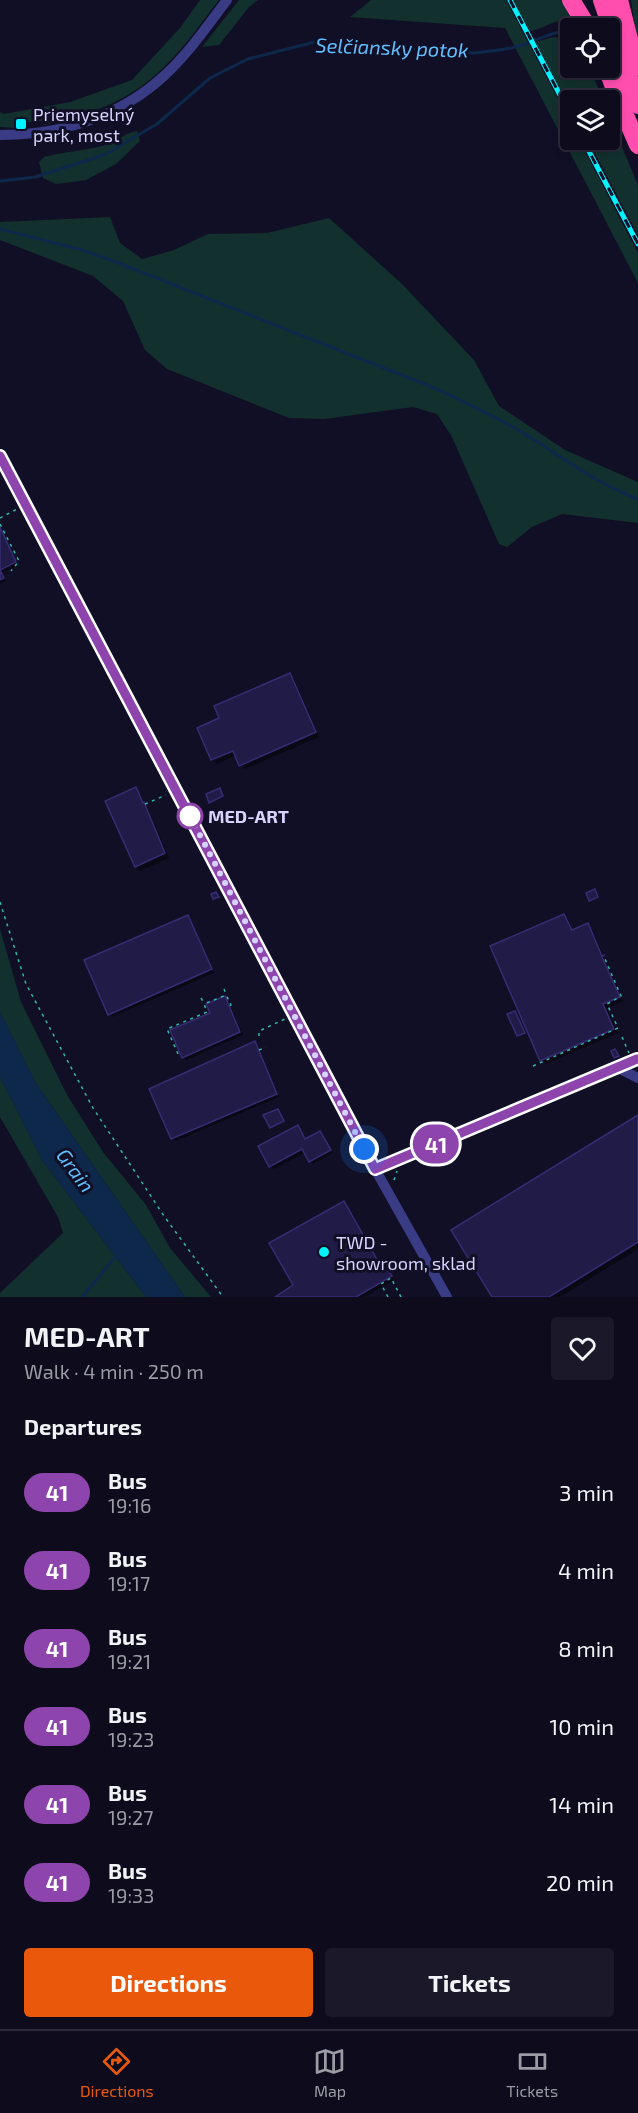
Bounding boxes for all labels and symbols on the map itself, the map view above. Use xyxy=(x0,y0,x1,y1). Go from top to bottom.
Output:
water label: Selčiansky potok xyxy=(315,32,469,63)
place label: Priemyselný park, most xyxy=(33,103,135,146)
marker: Priemyselný park, most xyxy=(14,117,28,131)
marker: MED-ART xyxy=(177,803,203,829)
place label: MED-ART xyxy=(208,805,289,827)
line badge: 41 xyxy=(409,1124,463,1164)
your location xyxy=(349,1134,379,1164)
water label: Grain xyxy=(52,1143,100,1197)
place label: TWD - showroom, sklad xyxy=(336,1231,476,1274)
marker: TWD - showroom, sklad xyxy=(317,1245,331,1259)

